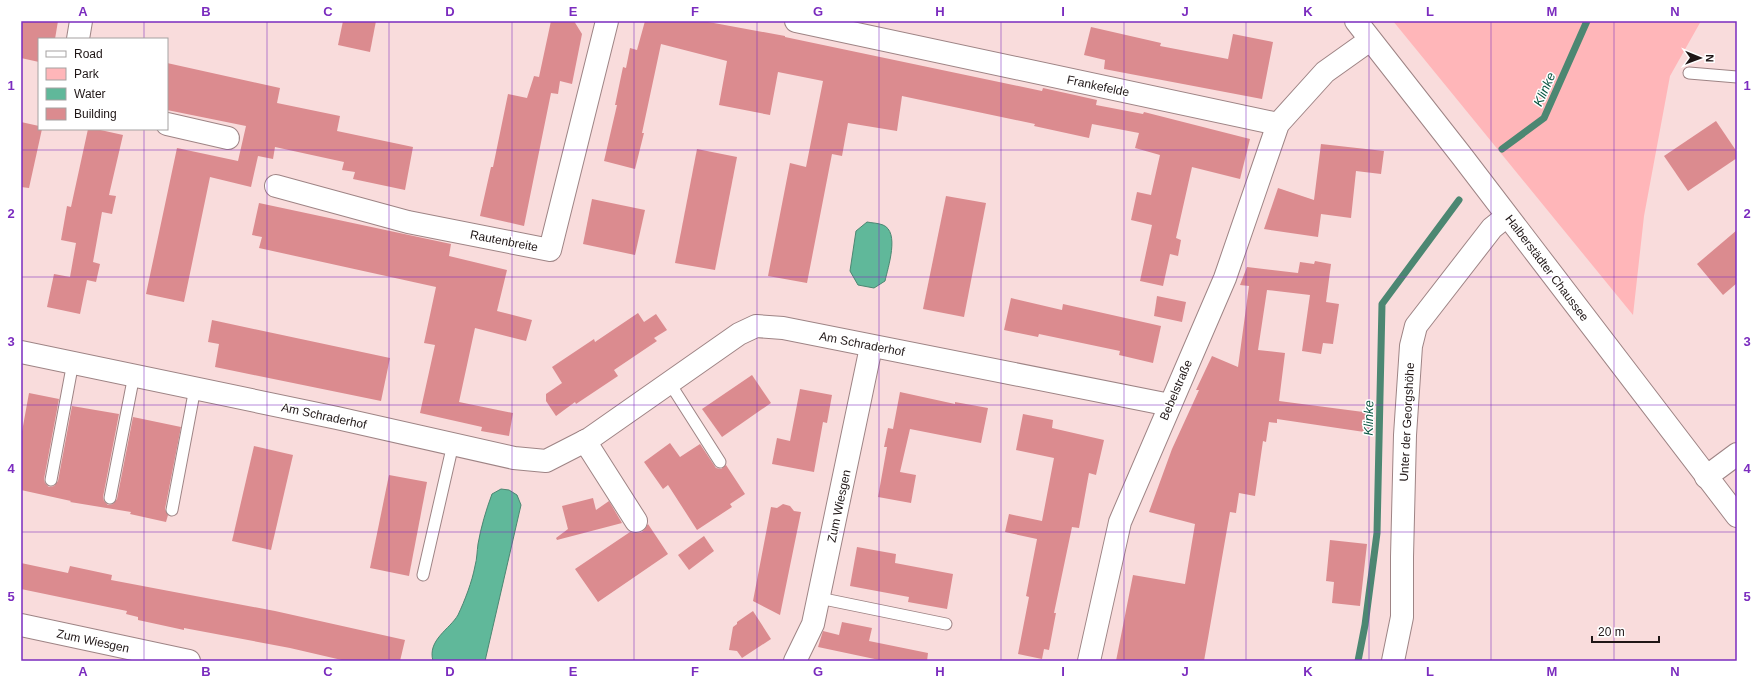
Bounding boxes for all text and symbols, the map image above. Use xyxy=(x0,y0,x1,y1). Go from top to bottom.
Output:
text: A xyxy=(78,4,88,19)
text: B xyxy=(201,4,211,19)
text: C xyxy=(323,4,333,19)
text: D xyxy=(445,4,455,19)
text: E xyxy=(569,4,578,19)
text: F xyxy=(691,4,699,19)
text: G xyxy=(813,4,823,19)
text: H xyxy=(935,4,945,19)
text: I xyxy=(1061,4,1065,19)
text: J xyxy=(1181,4,1189,19)
text: K xyxy=(1303,4,1313,19)
text: L xyxy=(1426,4,1434,19)
text: M xyxy=(1547,4,1557,19)
text: N xyxy=(1670,4,1680,19)
legend xyxy=(38,38,168,130)
north arrow xyxy=(1680,38,1720,78)
text: Road xyxy=(74,47,103,61)
text: N xyxy=(1704,54,1716,62)
text: Park xyxy=(74,67,100,81)
water label: Klinke xyxy=(1530,70,1559,108)
street label: Frankefelde xyxy=(1066,73,1131,100)
text: 1 xyxy=(7,78,15,93)
text: 1 xyxy=(1743,78,1751,93)
text: Water xyxy=(74,87,106,101)
text: Building xyxy=(74,107,117,121)
text: 2 xyxy=(7,206,15,221)
text: 2 xyxy=(1743,206,1751,221)
street label: Halberstädter Chaussee xyxy=(1502,212,1592,324)
street label: Rautenbreite xyxy=(469,228,539,254)
street label: Am Schraderhof xyxy=(818,329,907,359)
text: 3 xyxy=(7,334,15,349)
text: 3 xyxy=(1743,334,1751,349)
street label: Bebelstraße xyxy=(1157,357,1195,423)
street label: Unter der Georgshöhe xyxy=(1397,362,1417,482)
street label: Am Schraderhof xyxy=(280,400,369,432)
water label: Klinke xyxy=(1361,400,1376,436)
text: 4 xyxy=(7,461,15,476)
text: 4 xyxy=(1743,461,1751,476)
street label: Zum Wiesgen xyxy=(824,468,854,544)
text: 5 xyxy=(7,589,15,604)
text: 5 xyxy=(1743,589,1751,604)
scale bar xyxy=(1592,618,1659,644)
text: 20 m xyxy=(1598,625,1625,639)
street label: Zum Wiesgen xyxy=(55,626,131,656)
text: A xyxy=(78,664,88,679)
text: B xyxy=(201,664,211,679)
text: C xyxy=(323,664,333,679)
text: D xyxy=(445,664,455,679)
text: E xyxy=(569,664,578,679)
text: F xyxy=(691,664,699,679)
text: G xyxy=(813,664,823,679)
text: H xyxy=(935,664,945,679)
text: I xyxy=(1061,664,1065,679)
text: J xyxy=(1181,664,1189,679)
text: K xyxy=(1303,664,1313,679)
text: L xyxy=(1426,664,1434,679)
text: M xyxy=(1547,664,1557,679)
text: N xyxy=(1670,664,1680,679)

